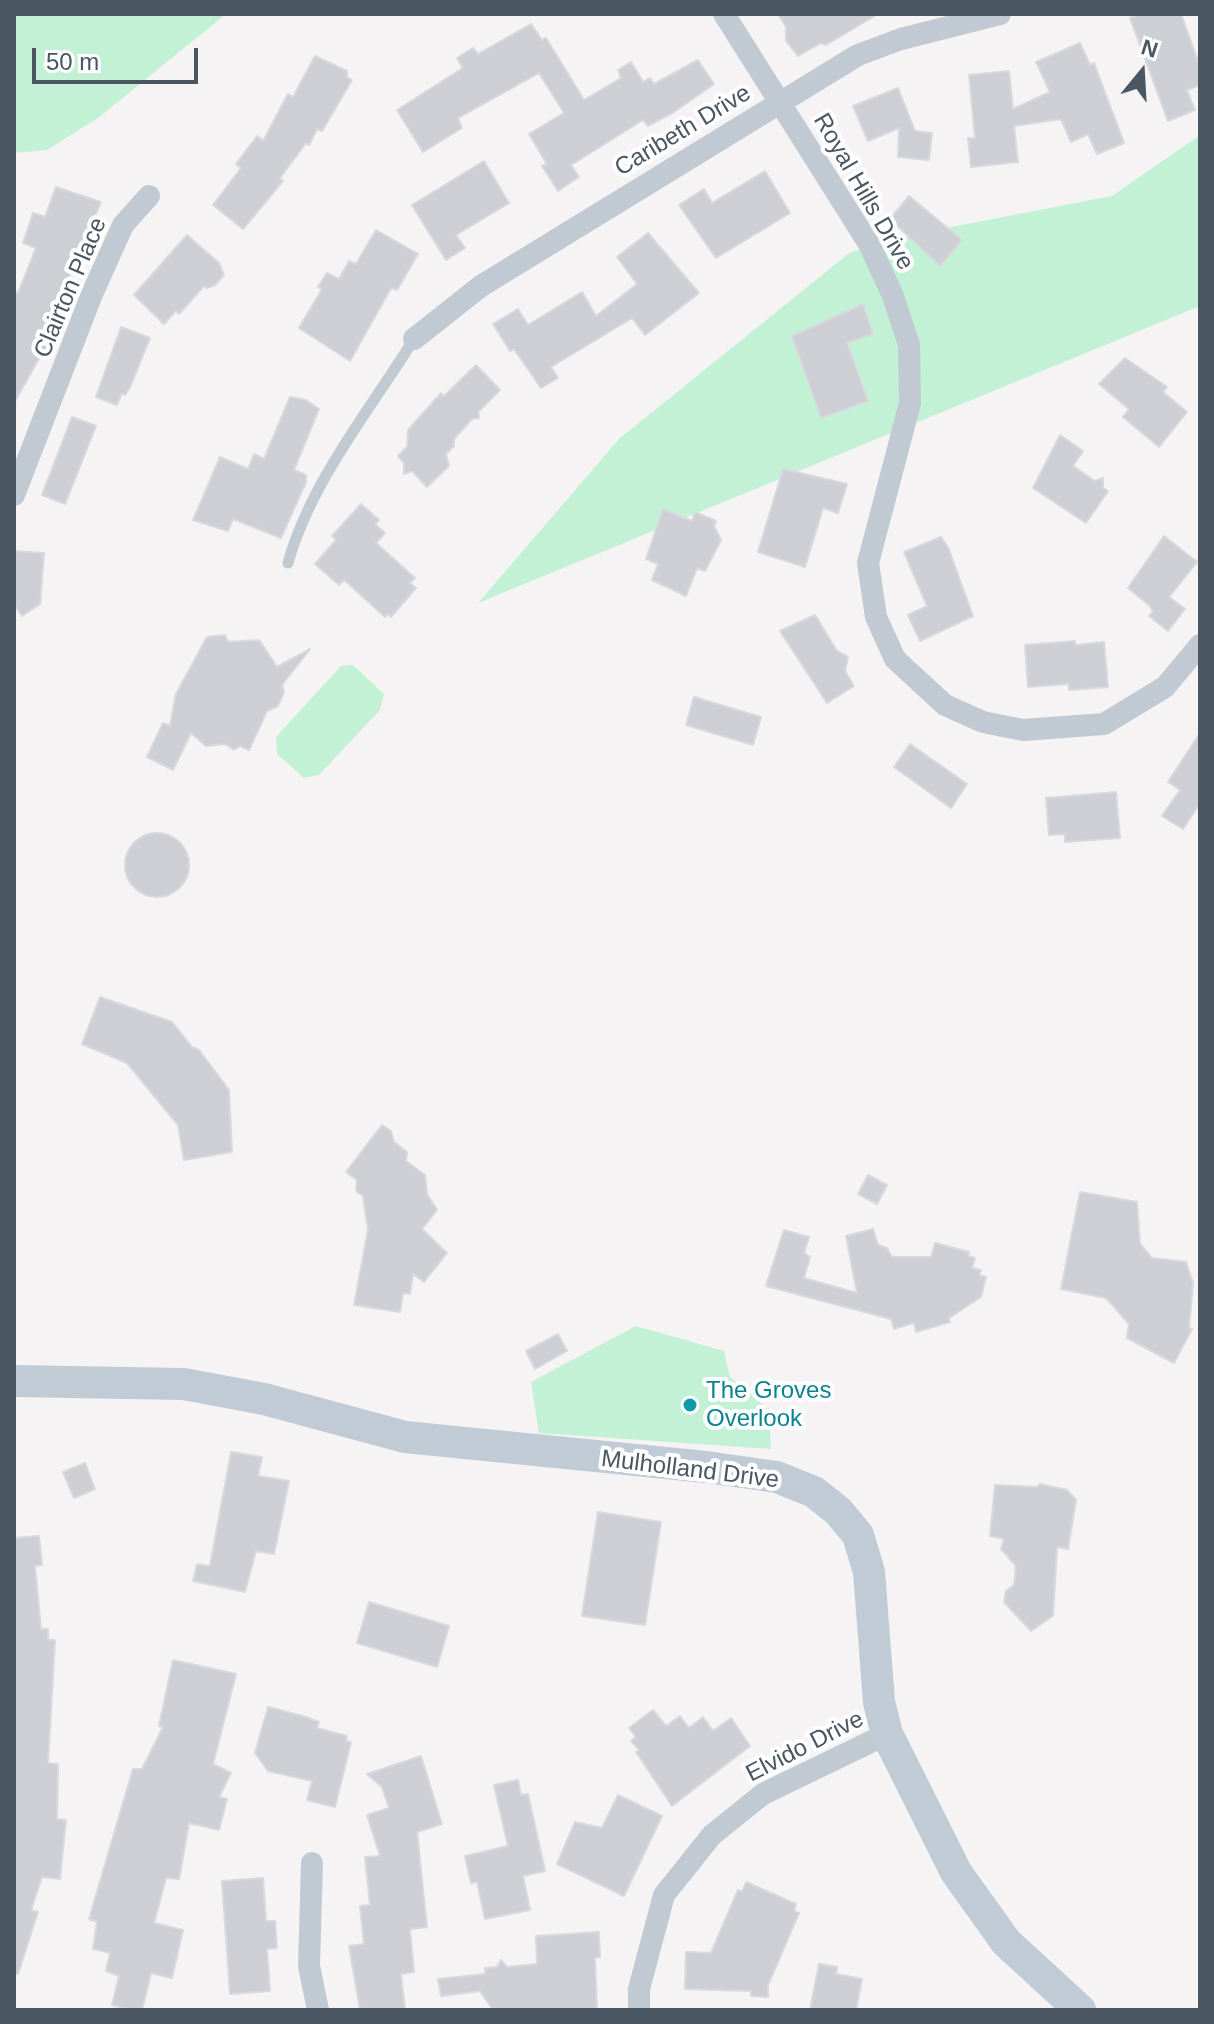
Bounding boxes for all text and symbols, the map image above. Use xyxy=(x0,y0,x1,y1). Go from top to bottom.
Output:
scale bar xyxy=(36,32,202,82)
north arrow xyxy=(1102,32,1182,112)
text: N xyxy=(1138,34,1161,63)
text: 50 m xyxy=(46,48,99,75)
street label: Caribeth Drive xyxy=(610,79,756,183)
street label: Royal Hills Drive xyxy=(807,109,919,275)
street label: Clairton Place xyxy=(29,214,113,362)
place label: The Groves Overlook xyxy=(706,1377,831,1433)
marker: The Groves Overlook xyxy=(681,1396,699,1414)
street label: Mulholland Drive xyxy=(600,1445,780,1495)
street label: Elvido Drive xyxy=(741,1705,869,1789)

